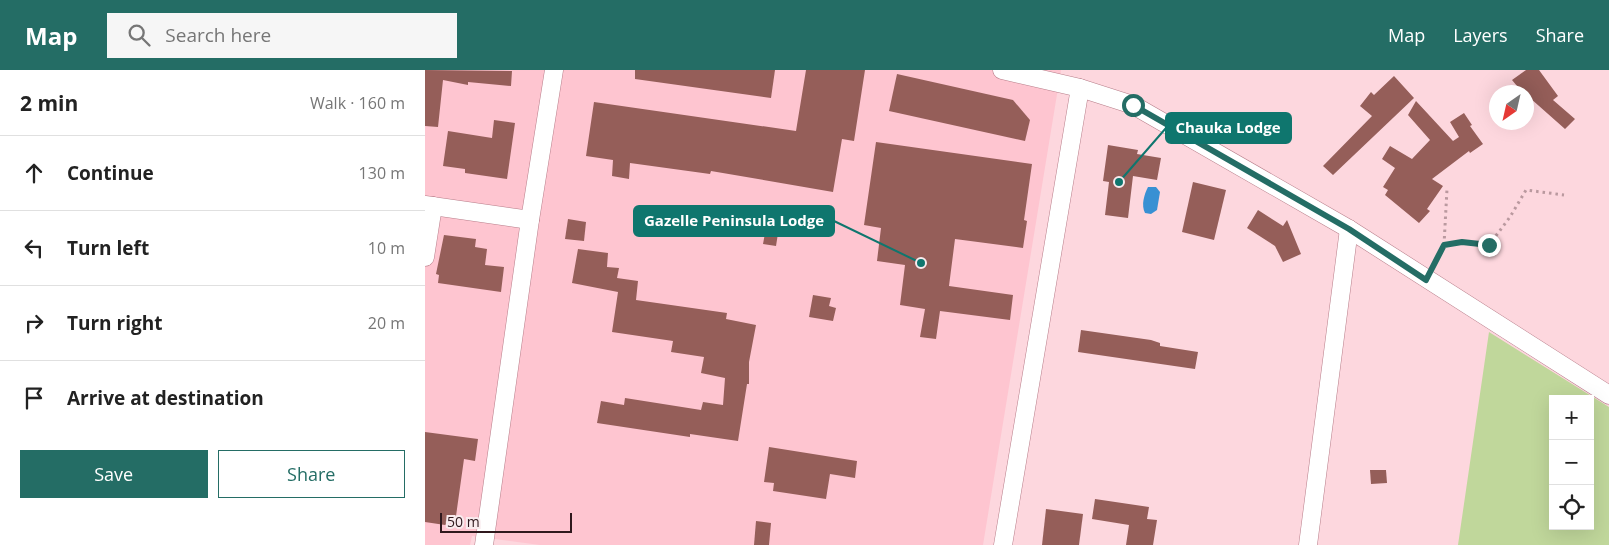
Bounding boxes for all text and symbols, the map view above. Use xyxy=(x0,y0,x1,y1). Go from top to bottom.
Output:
search box xyxy=(107,13,457,58)
text: Map xyxy=(25,19,77,52)
icon: search xyxy=(125,21,153,49)
text: Search here xyxy=(165,22,271,48)
text: Map xyxy=(1388,23,1425,47)
text: Layers xyxy=(1453,23,1508,47)
text: Share xyxy=(1536,23,1584,47)
north arrow xyxy=(1489,85,1534,130)
text: 2 min xyxy=(20,89,78,117)
text: Walk · 160 m xyxy=(310,92,405,114)
route start xyxy=(1122,94,1145,117)
callout: Chauka Lodge xyxy=(1166,113,1291,143)
text: Chauka Lodge xyxy=(1175,117,1281,137)
icon: ahead xyxy=(20,159,48,187)
text: Continue xyxy=(67,160,154,186)
text: 130 m xyxy=(359,162,405,184)
callout: Gazelle Peninsula Lodge xyxy=(634,206,834,236)
text: Gazelle Peninsula Lodge xyxy=(644,210,824,230)
icon: left xyxy=(20,234,48,262)
route end xyxy=(1478,234,1501,257)
text: Turn left xyxy=(67,235,149,261)
text: 10 m xyxy=(368,237,405,259)
icon: right xyxy=(20,309,48,337)
text: Turn right xyxy=(67,310,162,336)
text: 20 m xyxy=(368,312,405,334)
icon: arrive xyxy=(20,384,48,412)
text: Arrive at destination xyxy=(67,385,264,411)
map controls xyxy=(1549,395,1594,530)
button: + xyxy=(1549,395,1594,440)
button: − xyxy=(1549,440,1594,485)
button: Save xyxy=(20,450,208,498)
button: Share xyxy=(218,450,405,498)
button: locate xyxy=(1549,485,1594,530)
scale bar xyxy=(440,510,573,533)
text: 50 m xyxy=(447,512,480,531)

